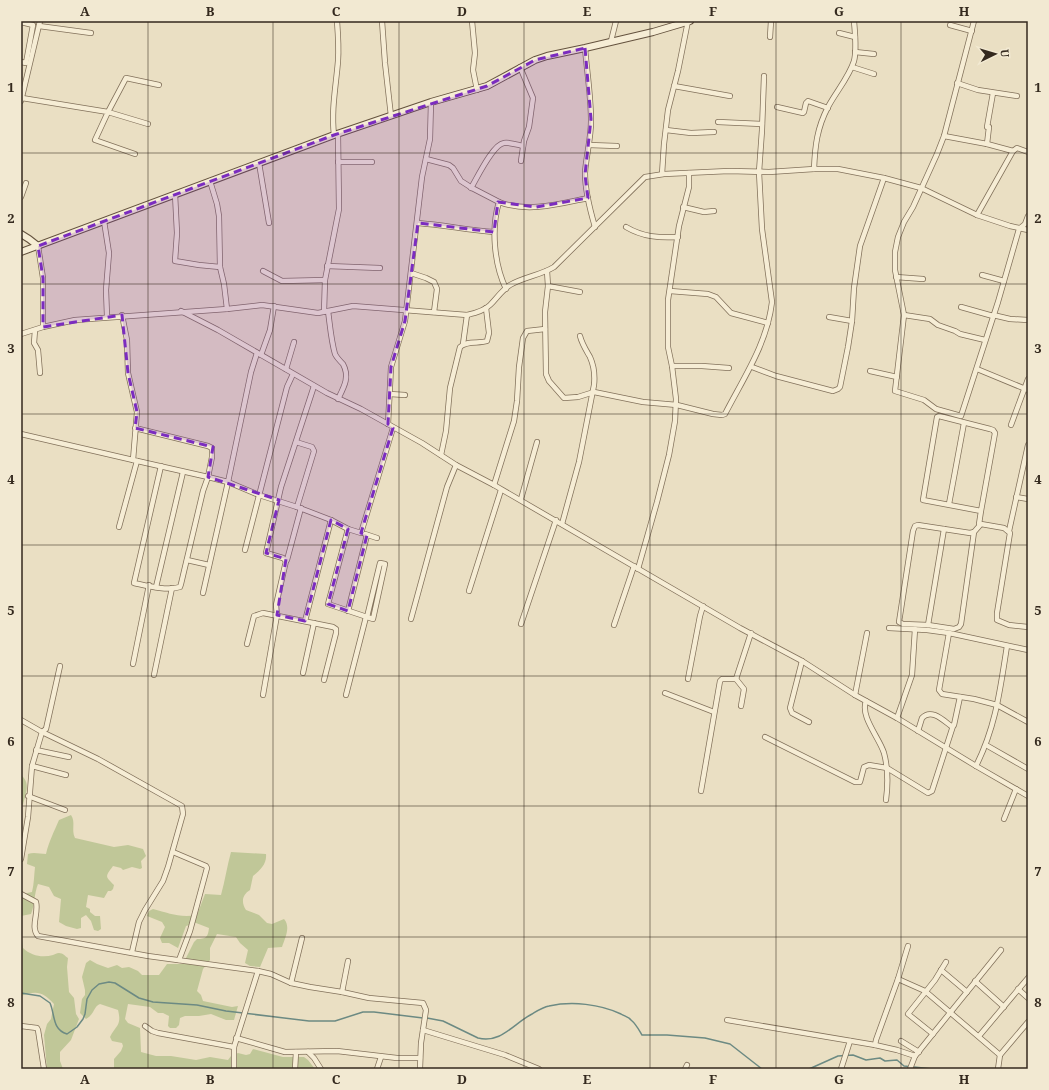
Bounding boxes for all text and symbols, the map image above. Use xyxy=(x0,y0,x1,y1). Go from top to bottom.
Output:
text: A xyxy=(80,2,90,20)
text: B xyxy=(206,2,215,20)
text: C xyxy=(332,2,341,20)
text: D xyxy=(457,2,467,20)
text: E xyxy=(583,2,592,20)
text: F xyxy=(709,2,717,20)
text: G xyxy=(834,2,844,20)
text: H xyxy=(959,2,970,20)
north arrow xyxy=(975,34,1015,74)
text: U xyxy=(998,48,1013,59)
text: 1 xyxy=(7,78,15,96)
text: 1 xyxy=(1034,78,1042,96)
text: 2 xyxy=(7,209,15,227)
text: 2 xyxy=(1034,209,1042,227)
text: 3 xyxy=(7,339,15,357)
text: 3 xyxy=(1034,339,1042,357)
text: 4 xyxy=(7,470,15,488)
text: 4 xyxy=(1034,470,1042,488)
text: 5 xyxy=(7,601,15,619)
text: 5 xyxy=(1034,601,1042,619)
text: 6 xyxy=(7,732,15,750)
text: 6 xyxy=(1034,732,1042,750)
text: 7 xyxy=(7,862,15,880)
text: 7 xyxy=(1034,862,1042,880)
text: 8 xyxy=(7,993,15,1011)
text: 8 xyxy=(1034,993,1042,1011)
text: A xyxy=(80,1070,90,1088)
text: B xyxy=(206,1070,215,1088)
text: C xyxy=(332,1070,341,1088)
text: D xyxy=(457,1070,467,1088)
text: E xyxy=(583,1070,592,1088)
text: F xyxy=(709,1070,717,1088)
text: G xyxy=(834,1070,844,1088)
text: H xyxy=(959,1070,970,1088)

